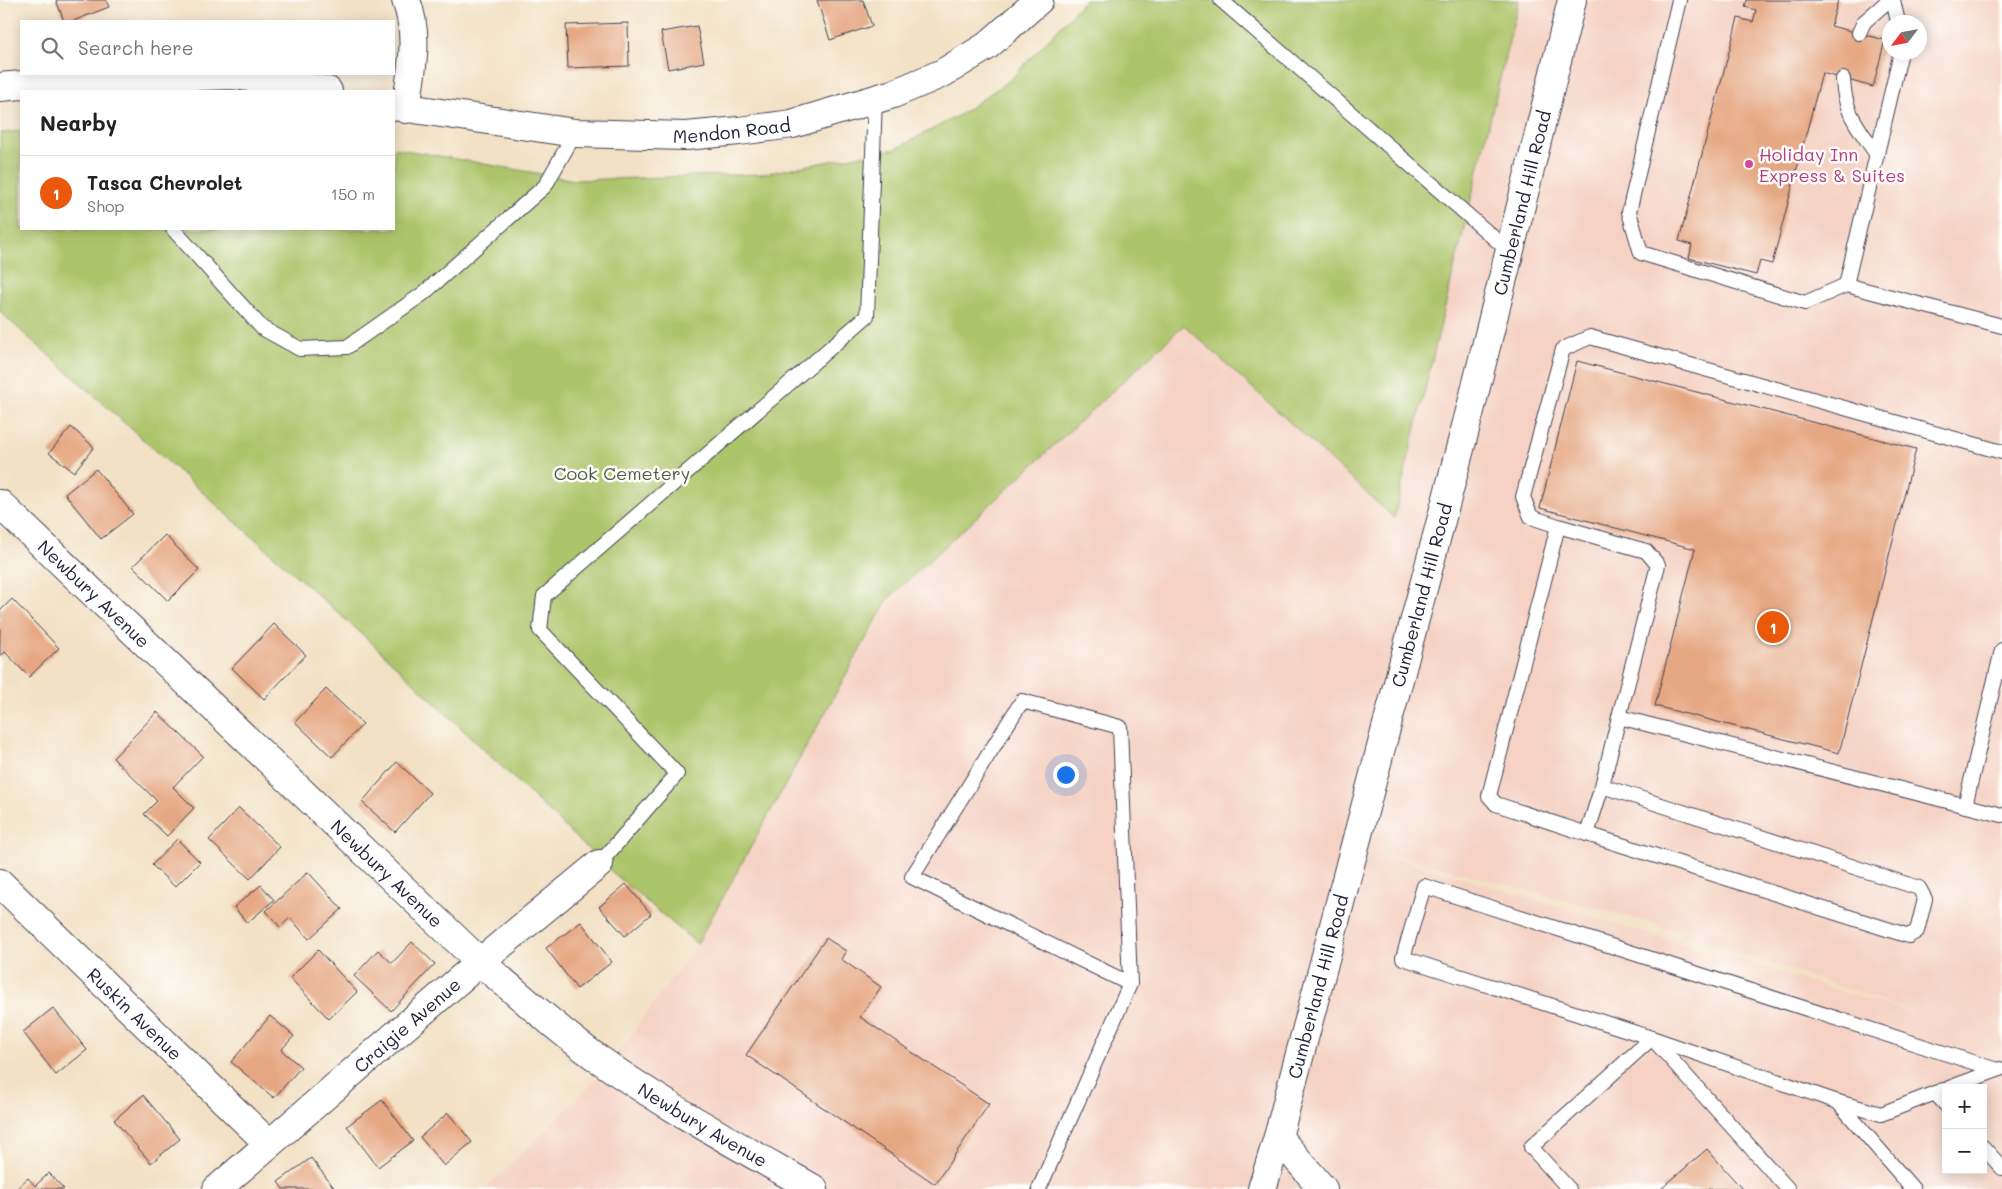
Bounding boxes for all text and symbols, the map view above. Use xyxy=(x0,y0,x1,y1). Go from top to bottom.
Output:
north arrow xyxy=(1882,15,1927,60)
search box xyxy=(20,20,395,75)
icon: search xyxy=(38,34,66,62)
text: Search here xyxy=(78,35,194,60)
street label: Cumberland Hill Road xyxy=(1487,108,1556,298)
text: Nearby xyxy=(40,109,117,136)
street label: Mendon Road xyxy=(673,112,792,148)
place label: Holiday Inn Express & Suites xyxy=(1759,142,1905,187)
marker: Holiday Inn Express & Suites xyxy=(1743,158,1755,170)
text: Tasca Chevrolet xyxy=(87,170,242,195)
text: 1 xyxy=(52,183,60,204)
text: 150 m xyxy=(331,183,375,204)
text: Shop xyxy=(87,195,124,216)
park label: Cook Cemetery xyxy=(554,461,690,485)
street label: Cumberland Hill Road xyxy=(1385,500,1457,690)
street label: Newbury Avenue xyxy=(33,535,155,653)
pin: 1 xyxy=(1757,608,1789,646)
your location xyxy=(1053,762,1079,788)
street label: Newbury Avenue xyxy=(326,814,448,933)
street label: Cumberland Hill Road xyxy=(1282,892,1354,1081)
street label: Ruskin Avenue xyxy=(82,962,188,1065)
street label: Craigie Avenue xyxy=(348,972,466,1078)
street label: Newbury Avenue xyxy=(634,1077,772,1172)
map controls xyxy=(1942,1084,1987,1174)
button: + xyxy=(1942,1084,1987,1129)
button: − xyxy=(1942,1129,1987,1174)

